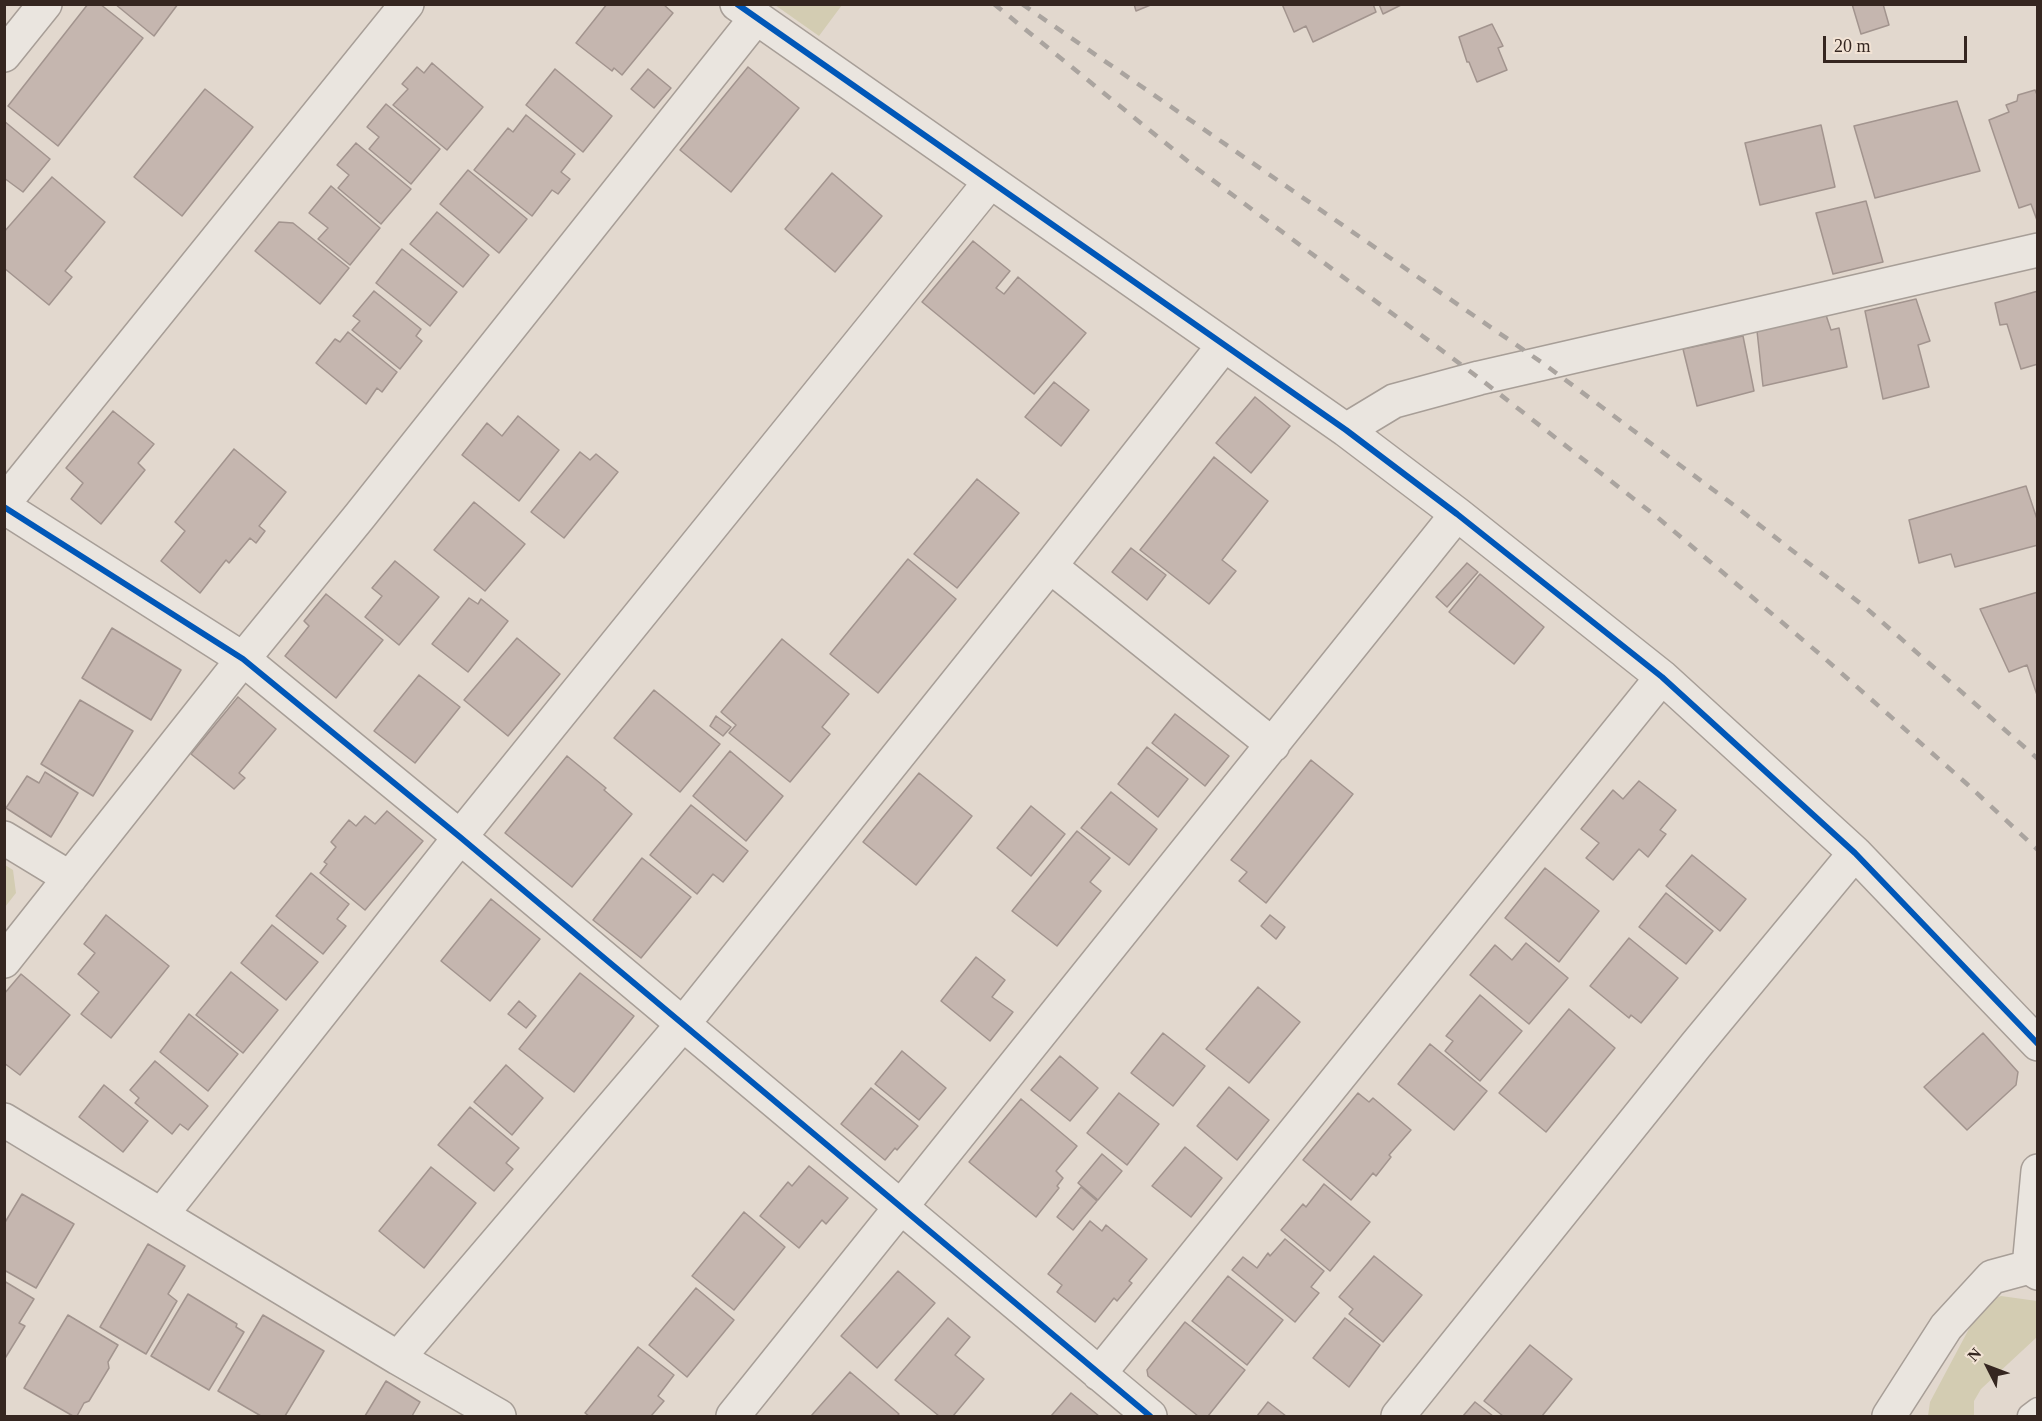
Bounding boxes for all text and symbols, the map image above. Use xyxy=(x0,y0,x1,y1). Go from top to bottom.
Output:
scale bar xyxy=(1826,24,1970,62)
text: 20 m xyxy=(1834,36,1871,56)
north arrow xyxy=(1958,1337,2018,1397)
text: N xyxy=(1964,1345,1984,1365)

